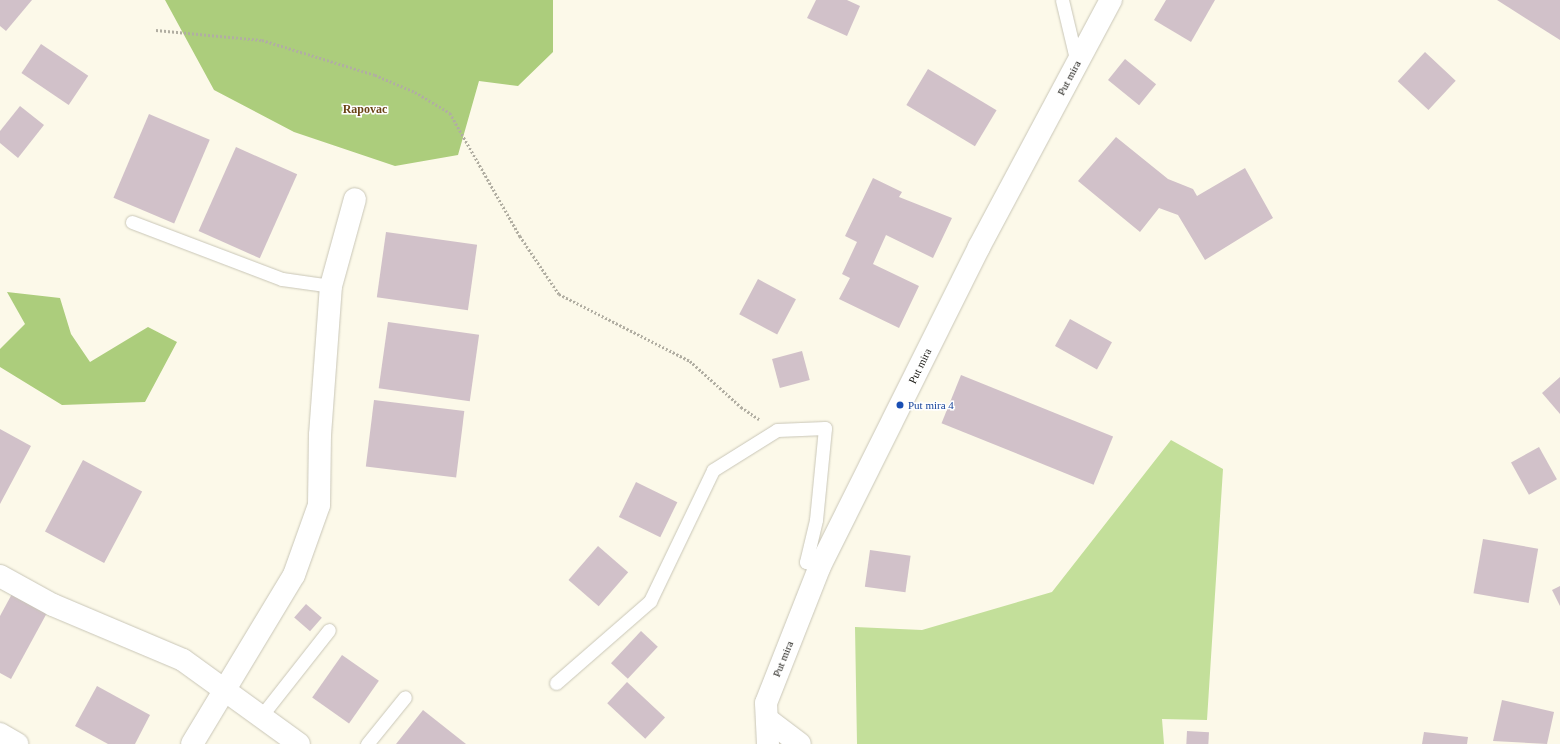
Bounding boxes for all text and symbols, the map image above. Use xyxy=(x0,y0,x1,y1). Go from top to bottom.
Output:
street label: Put mira xyxy=(1054,58,1084,98)
district label: Rapovac xyxy=(343,103,387,117)
street label: Put mira xyxy=(906,346,934,386)
place label: Put mira 4 xyxy=(908,398,954,412)
marker: Put mira 4 xyxy=(895,400,905,410)
street label: Put mira xyxy=(770,639,796,679)

